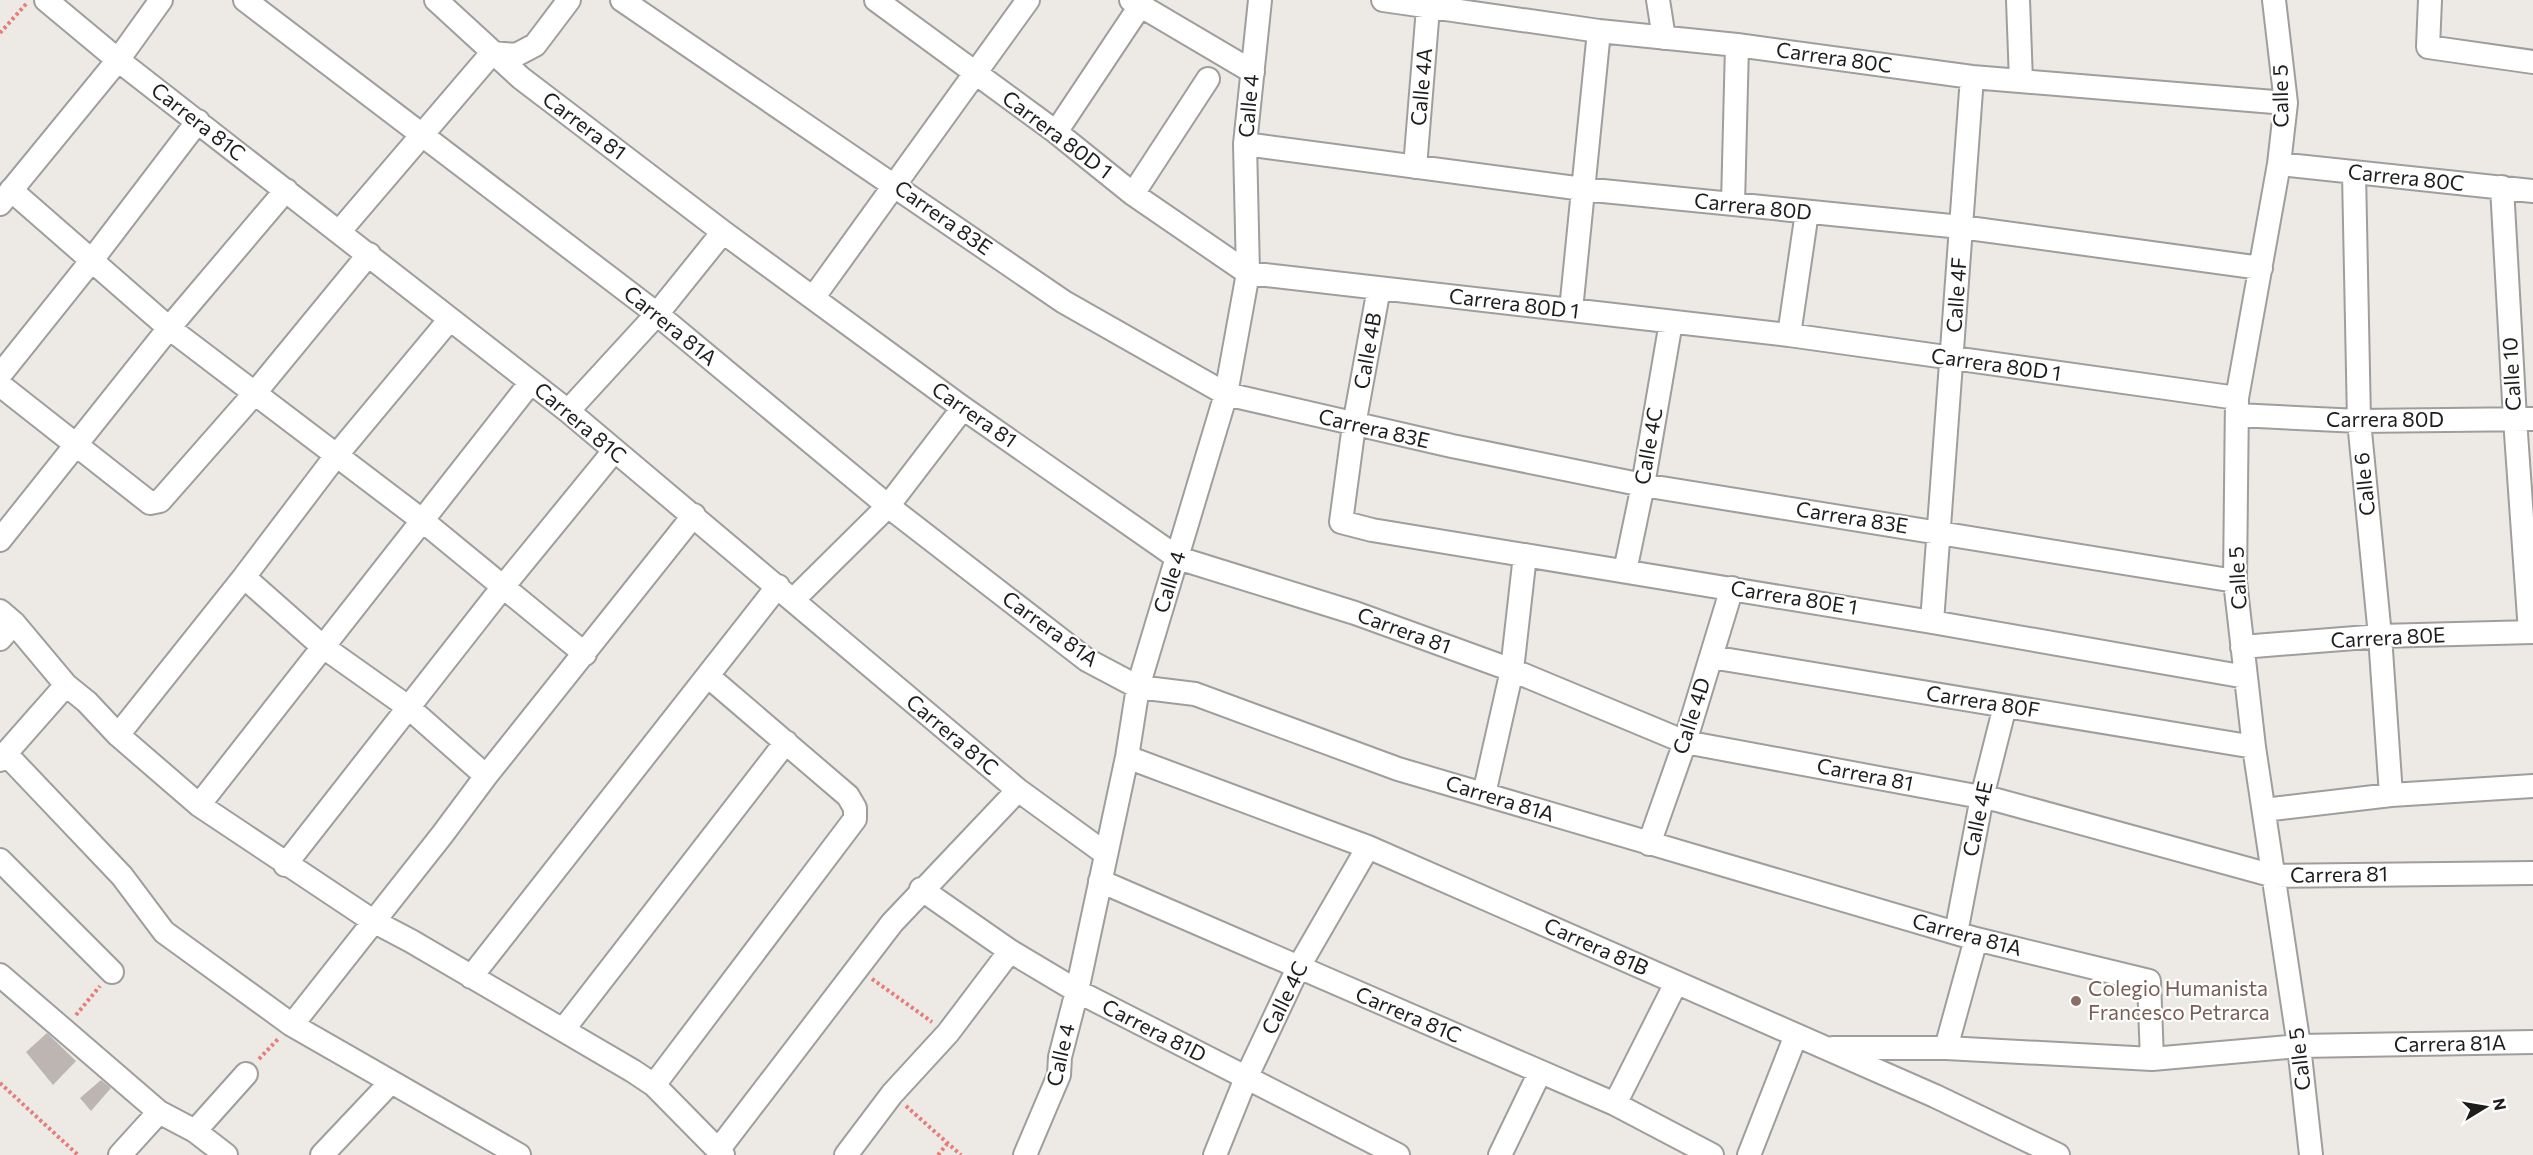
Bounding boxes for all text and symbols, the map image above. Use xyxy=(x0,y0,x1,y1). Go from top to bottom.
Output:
street label: Carrera 80C xyxy=(1775,36,1894,77)
street label: Calle 4A xyxy=(1405,47,1436,127)
street label: Calle 5 xyxy=(2266,64,2293,128)
street label: Calle 4 xyxy=(1232,73,1263,139)
street label: Carrera 81C xyxy=(147,76,251,165)
street label: Carrera 80D 1 xyxy=(998,84,1118,183)
street label: Carrera 81 xyxy=(538,85,631,164)
street label: Carrera 80C xyxy=(2347,158,2466,195)
street label: Carrera 83E xyxy=(890,174,997,259)
street label: Carrera 80D xyxy=(1693,187,1813,224)
street label: Calle 4F xyxy=(1940,256,1971,334)
street label: Carrera 81A xyxy=(619,280,722,370)
street label: Carrera 80D 1 xyxy=(1448,282,1581,323)
street label: Calle 4B xyxy=(1348,311,1386,391)
street label: Calle 10 xyxy=(2496,337,2525,412)
street label: Carrera 80D 1 xyxy=(1930,342,2063,385)
street label: Carrera 81 xyxy=(928,375,1022,452)
street label: Carrera 81C xyxy=(530,376,632,467)
street label: Carrera 83E xyxy=(1316,403,1432,452)
street label: Calle 4C xyxy=(1628,405,1667,486)
street label: Carrera 80D xyxy=(2326,406,2444,431)
street label: Calle 6 xyxy=(2348,451,2379,517)
street label: Carrera 83E xyxy=(1794,495,1910,538)
street label: Calle 5 xyxy=(2222,546,2251,610)
street label: Calle 4 xyxy=(1147,547,1190,616)
street label: Carrera 80E 1 xyxy=(1729,574,1859,619)
street label: Carrera 81A xyxy=(998,585,1104,671)
street label: Carrera 81 xyxy=(1354,601,1455,658)
street label: Carrera 80E xyxy=(2330,621,2446,652)
street label: Calle 4D xyxy=(1666,674,1715,757)
street label: Carrera 80F xyxy=(1925,679,2042,722)
street label: Carrera 81C xyxy=(902,688,1004,779)
street label: Carrera 81 xyxy=(1815,752,1916,795)
street label: Carrera 81A xyxy=(1443,769,1558,826)
street label: Calle 4E xyxy=(1956,779,1997,859)
street label: Carrera 81 xyxy=(2290,860,2388,887)
street label: Carrera 81A xyxy=(1910,907,2025,960)
street label: Carrera 81B xyxy=(1541,912,1653,980)
street label: Calle 4C xyxy=(1255,957,1312,1038)
place label: Colegio Humanista Francesco Petrarca xyxy=(2088,975,2270,1024)
street label: Carrera 81C xyxy=(1352,980,1465,1047)
street label: Carrera 81D xyxy=(1099,993,1211,1067)
marker: Colegio Humanista Francesco Petrarca xyxy=(2069,994,2083,1008)
street label: Calle 4 xyxy=(1040,1020,1079,1089)
street label: Calle 5 xyxy=(2282,1026,2315,1092)
street label: Carrera 81A xyxy=(2394,1029,2506,1056)
north arrow xyxy=(2455,1077,2515,1137)
text: N xyxy=(2490,1096,2511,1112)

